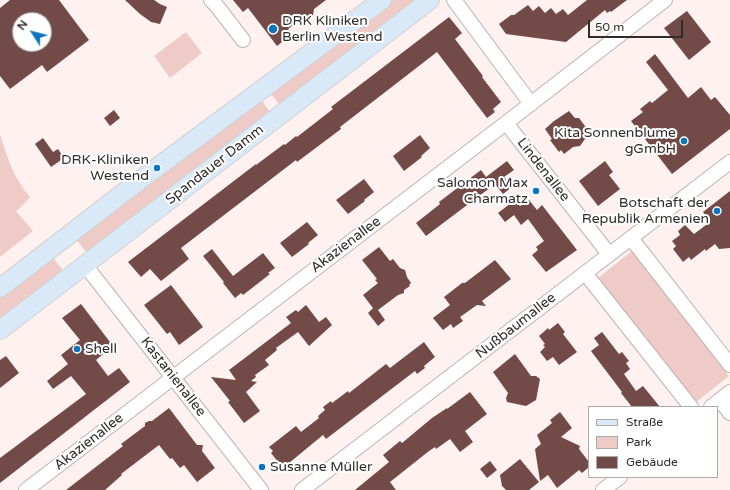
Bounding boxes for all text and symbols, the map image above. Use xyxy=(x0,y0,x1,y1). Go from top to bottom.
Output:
north arrow xyxy=(12,12,52,52)
scale bar xyxy=(590,12,685,38)
place label: DRK Kliniken Berlin Westend xyxy=(282,13,383,46)
text: N xyxy=(15,18,31,33)
text: 50 m xyxy=(595,20,624,34)
marker: DRK Kliniken Berlin Westend xyxy=(267,23,279,35)
street label: Spandauer Damm xyxy=(163,122,267,208)
place label: Kita Sonnenblume gGmbH xyxy=(554,125,676,158)
street label: Lindenallee xyxy=(513,135,573,205)
marker: Kita Sonnenblume gGmbH xyxy=(679,136,689,146)
place label: DRK-Kliniken Westend xyxy=(61,152,149,184)
marker: DRK-Kliniken Westend xyxy=(152,163,162,173)
place label: Salomon Max Charmatz xyxy=(437,175,528,208)
marker: Salomon Max Charmatz xyxy=(531,186,541,196)
place label: Botschaft der Republik Armenien xyxy=(582,195,709,228)
marker: Botschaft der Republik Armenien xyxy=(712,206,722,216)
street label: Akazienallee xyxy=(308,213,384,277)
street label: Nußbaumallee xyxy=(473,290,559,362)
street label: Kastanienallee xyxy=(137,334,209,420)
place label: Shell xyxy=(85,341,117,357)
marker: Shell xyxy=(72,344,82,354)
legend xyxy=(588,406,718,478)
street label: Akazienallee xyxy=(51,410,127,474)
text: Straße xyxy=(626,415,663,429)
text: Park xyxy=(626,435,652,449)
text: Gebäude xyxy=(626,455,678,469)
place label: Susanne Müller xyxy=(270,459,372,475)
marker: Susanne Müller xyxy=(257,462,267,472)

